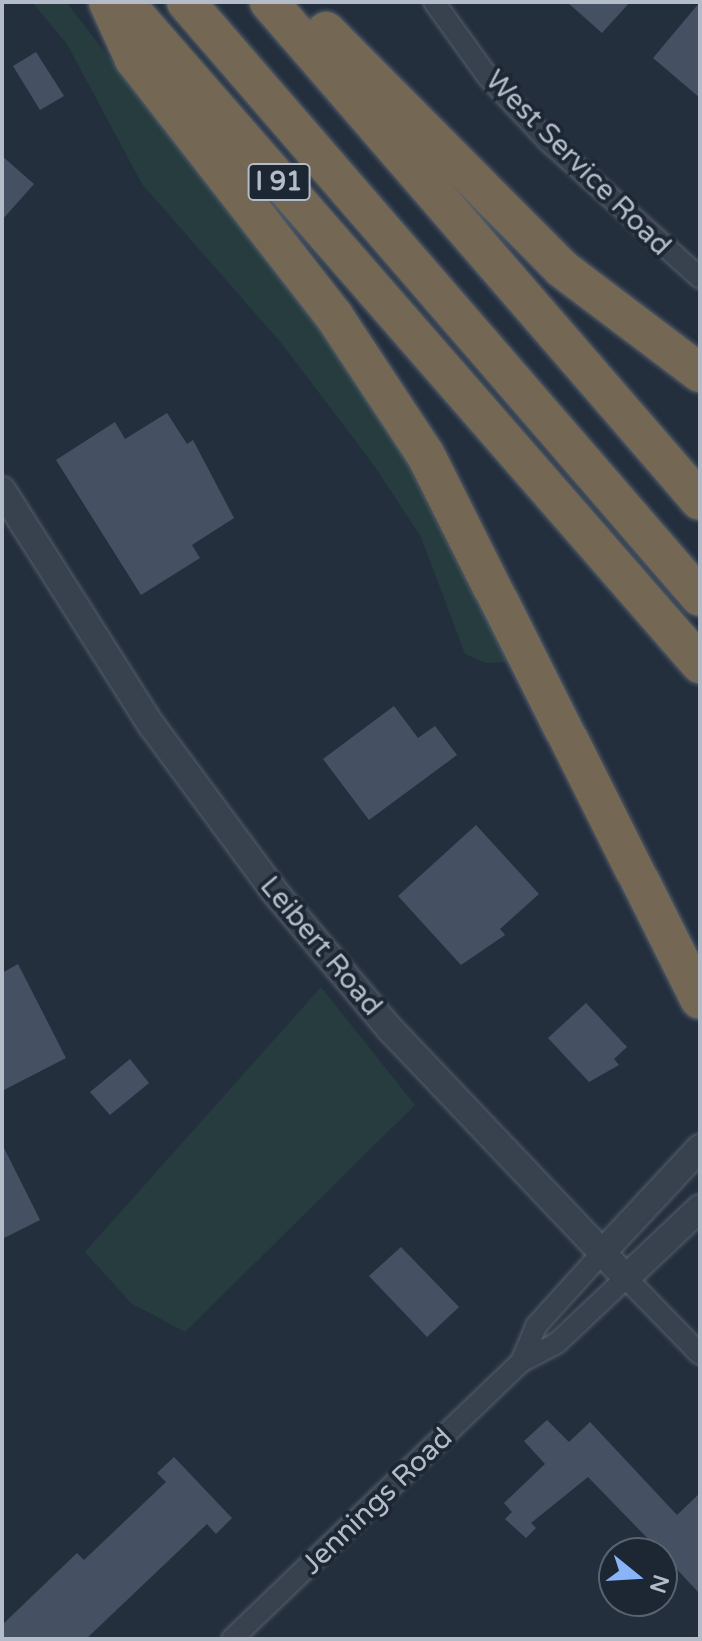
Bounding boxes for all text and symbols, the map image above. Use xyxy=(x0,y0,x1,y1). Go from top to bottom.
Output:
street label: West Service Road xyxy=(478,63,678,263)
road number: I 91 xyxy=(247,160,311,204)
street label: Leibert Road xyxy=(253,870,389,1022)
street label: Jennings Road xyxy=(295,1421,459,1581)
north arrow xyxy=(598,1537,678,1617)
text: N xyxy=(644,1571,674,1596)

